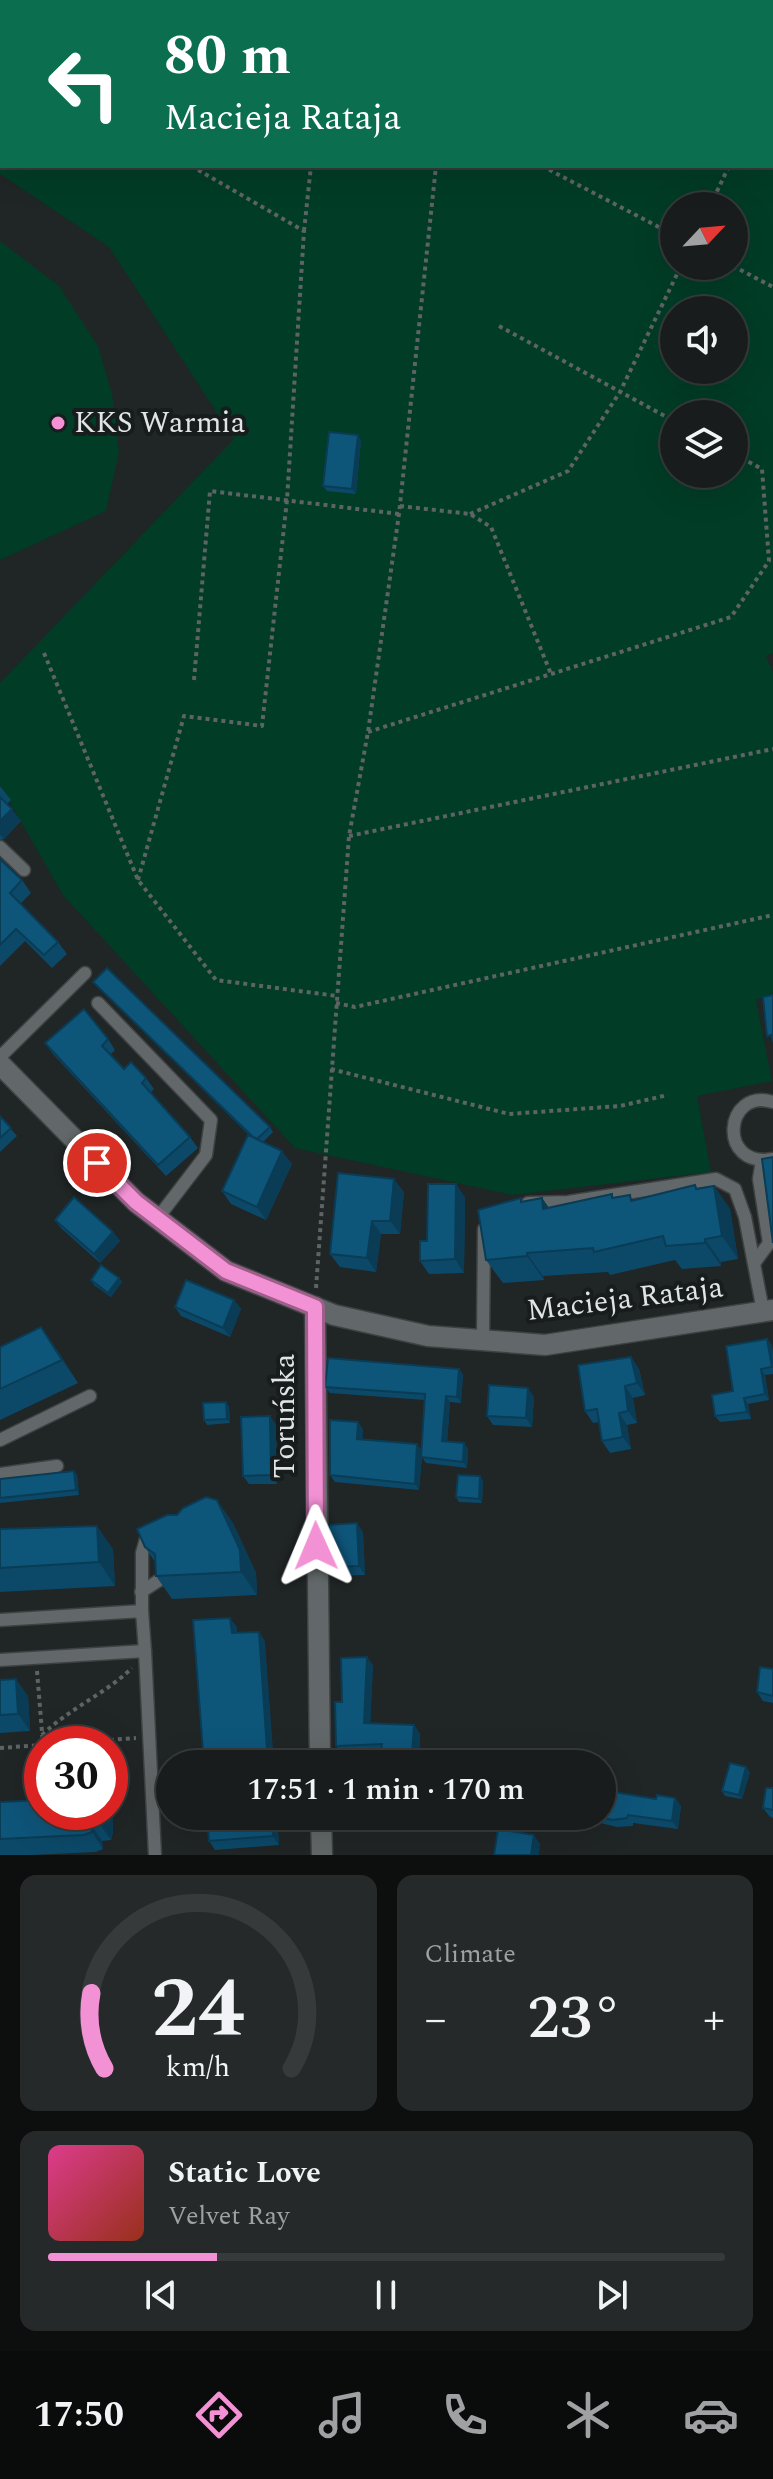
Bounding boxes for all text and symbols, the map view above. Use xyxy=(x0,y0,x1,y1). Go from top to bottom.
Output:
text: 80 m xyxy=(164,14,291,99)
icon: left xyxy=(32,32,136,136)
text: Macieja Rataja xyxy=(164,91,401,146)
north arrow xyxy=(660,192,748,280)
map controls xyxy=(660,192,748,488)
button: sound xyxy=(660,296,748,384)
place label: KKS Warmia xyxy=(74,400,246,446)
button: layers xyxy=(660,400,748,488)
marker: KKS Warmia xyxy=(49,414,67,432)
pin xyxy=(63,1129,131,1197)
icon: arrive xyxy=(75,1141,119,1185)
street label: Macieja Rataja xyxy=(524,1264,726,1334)
street label: Toruńska xyxy=(262,1353,308,1479)
position arrow xyxy=(274,1504,358,1588)
speed limit sign: 30 xyxy=(24,1726,128,1830)
text: 17:51 · 1 min · 170 m xyxy=(247,1767,525,1813)
text: Climate xyxy=(425,1934,516,1974)
text: 24 xyxy=(152,1947,245,2074)
text: 23° xyxy=(528,1973,622,2065)
text: − xyxy=(425,1986,447,2053)
text: + xyxy=(703,1986,725,2053)
text: km/h xyxy=(166,2046,230,2089)
text: Static Love xyxy=(168,2150,321,2196)
text: Velvet Ray xyxy=(168,2196,289,2236)
icon: previous xyxy=(139,2273,183,2317)
icon: pause xyxy=(364,2273,408,2317)
icon: next xyxy=(590,2273,634,2317)
icon: directions xyxy=(191,2387,247,2443)
icon: music xyxy=(314,2387,370,2443)
icon: phone xyxy=(437,2387,493,2443)
icon: climate xyxy=(560,2387,616,2443)
icon: car xyxy=(683,2387,739,2443)
text: 17:50 xyxy=(34,2388,124,2443)

